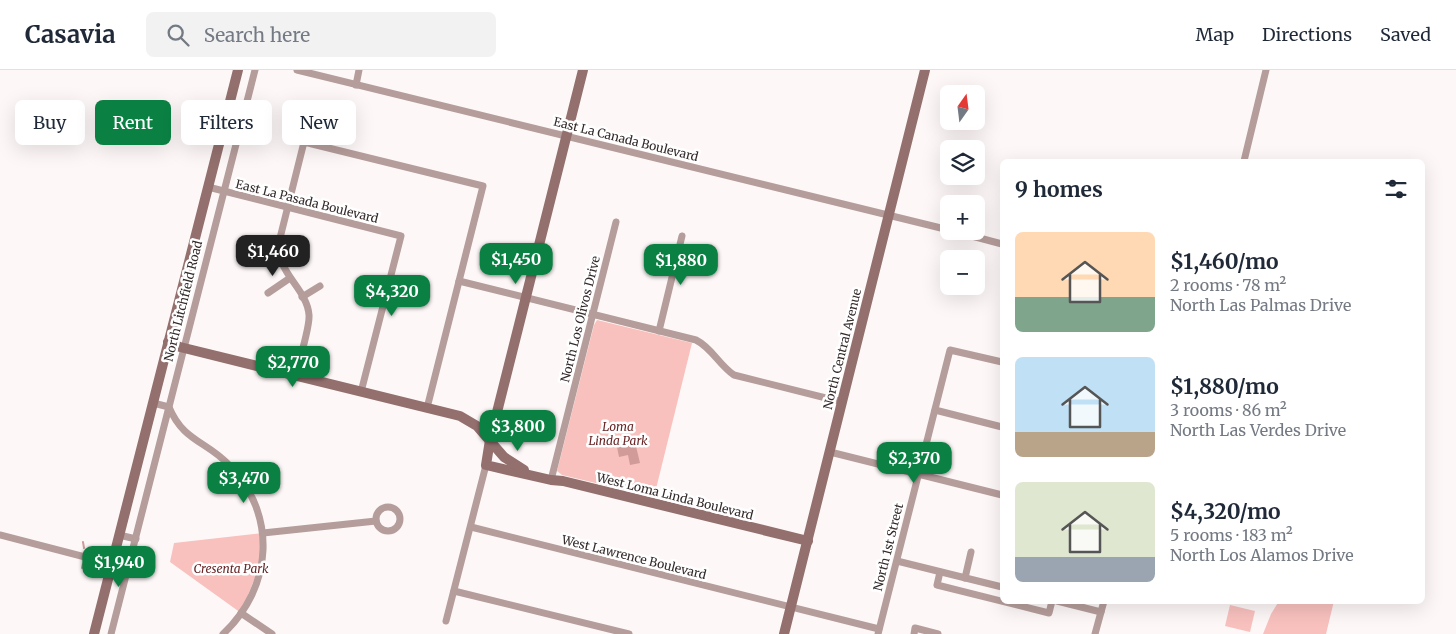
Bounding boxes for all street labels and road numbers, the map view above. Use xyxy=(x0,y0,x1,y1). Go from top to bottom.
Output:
street label: East La Canada Boulevard xyxy=(552,114,700,164)
street label: East La Pasada Boulevard xyxy=(234,176,380,226)
street label: North Litchfield Road xyxy=(161,239,205,363)
street label: North Los Olivos Drive xyxy=(557,254,603,384)
street label: North Central Avenue xyxy=(820,287,864,411)
street label: West Loma Linda Boulevard xyxy=(594,469,755,523)
street label: North 1st Street xyxy=(870,501,906,593)
street label: West Lawrence Boulevard xyxy=(559,532,708,582)

